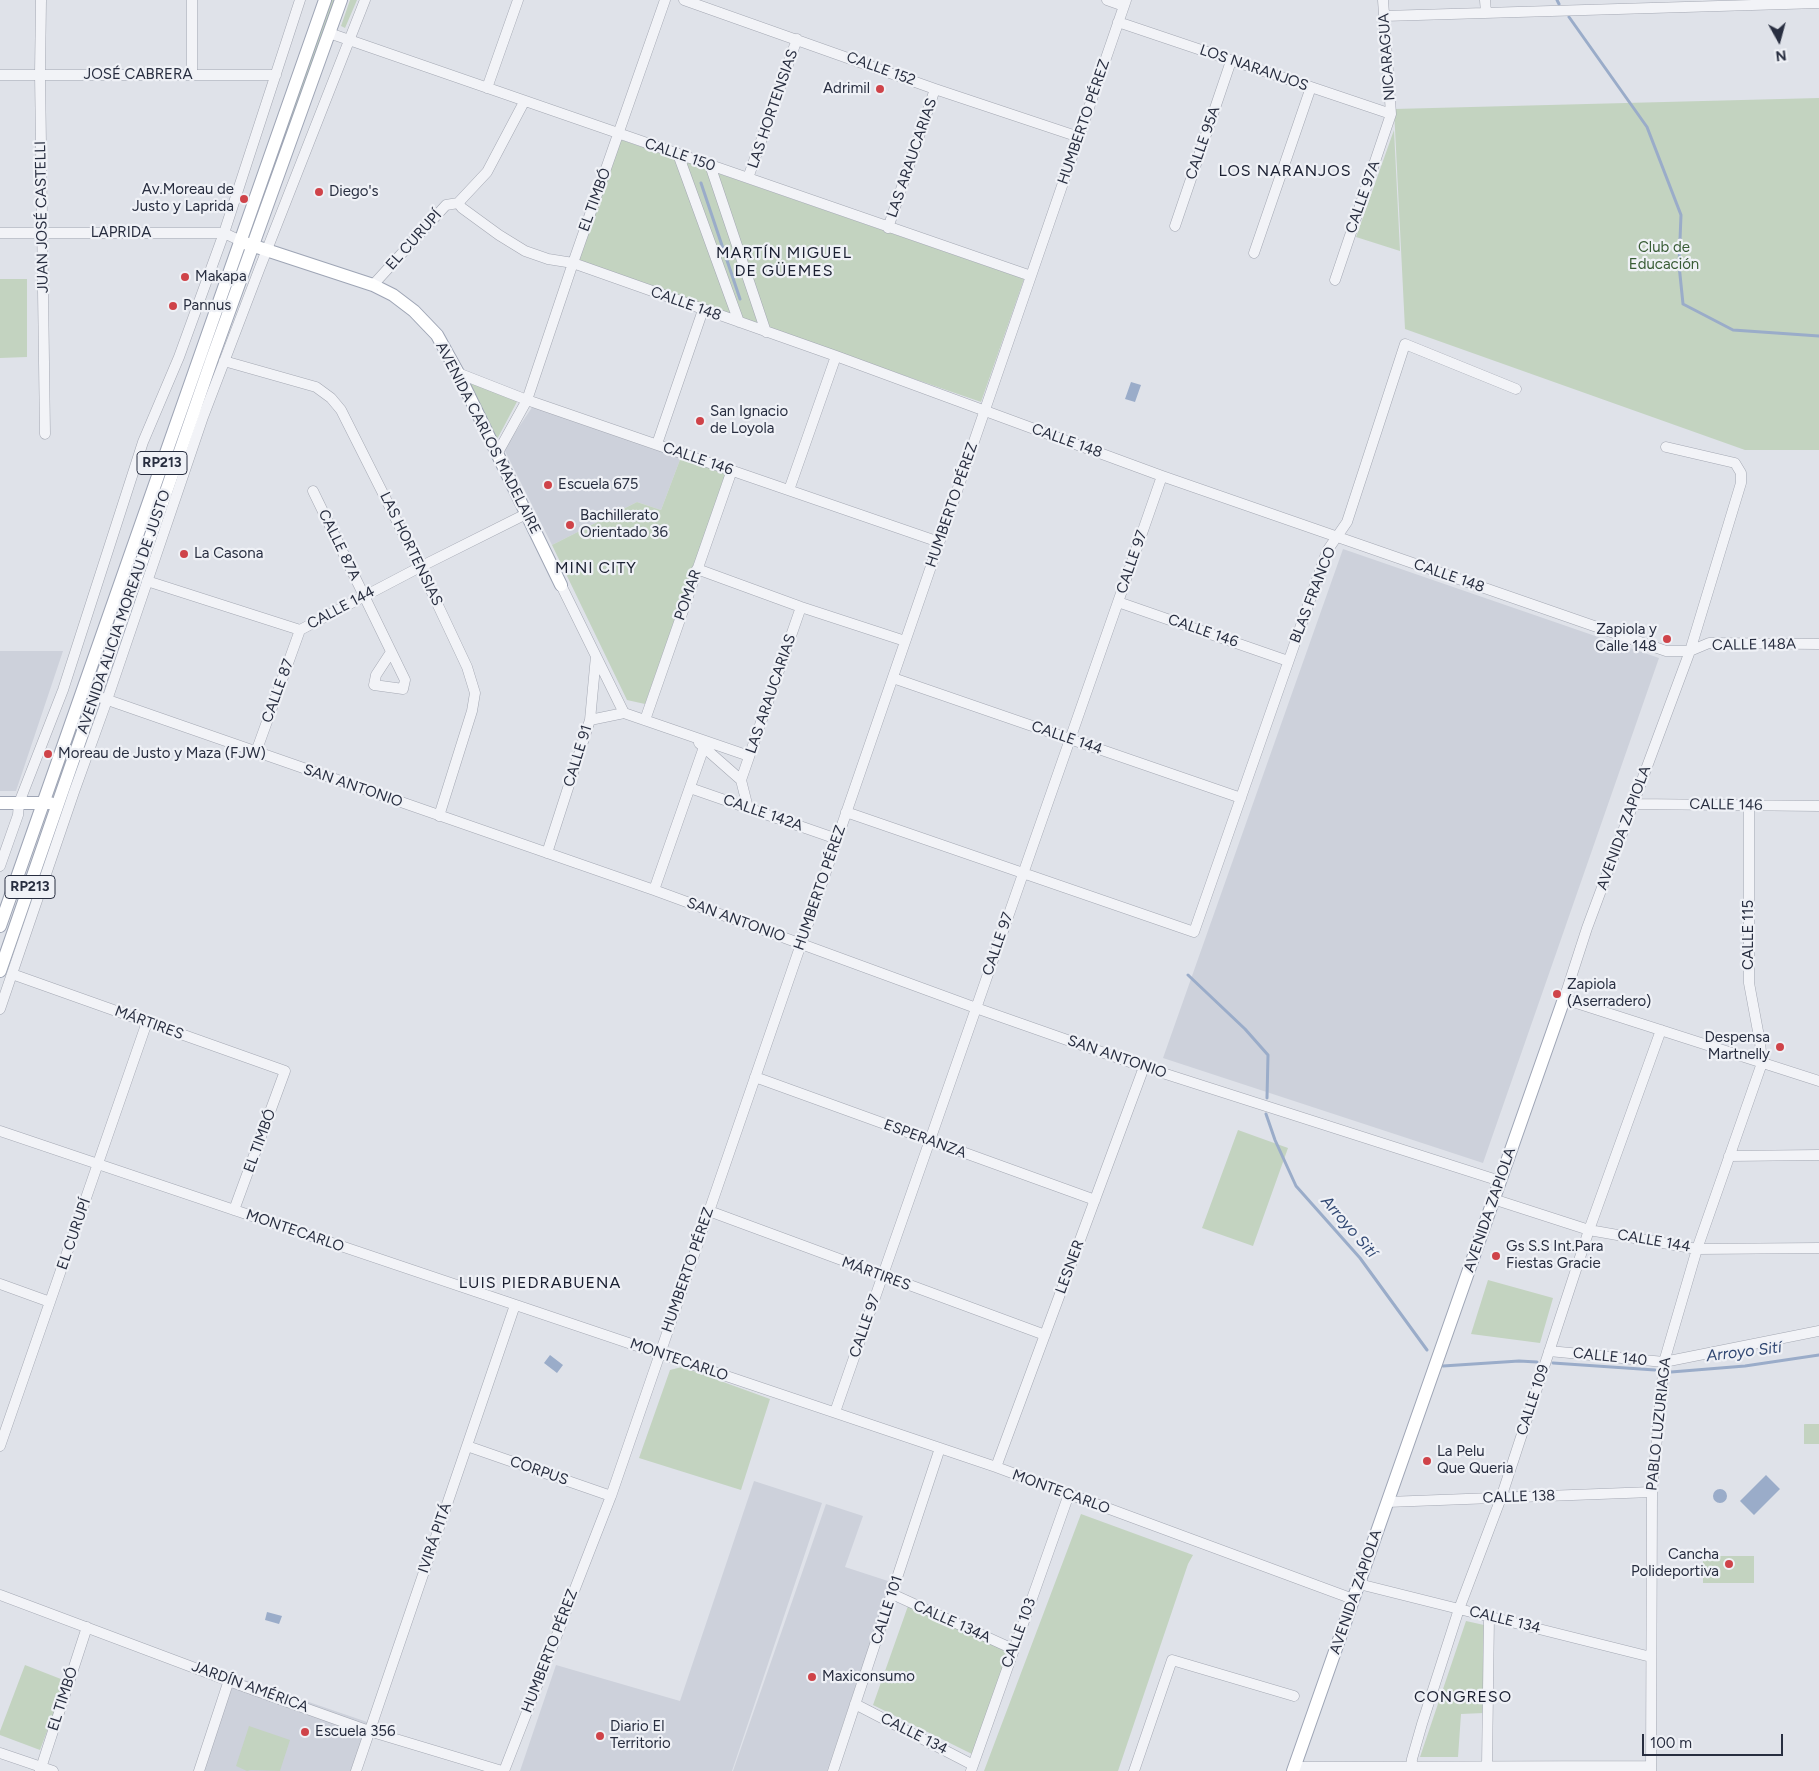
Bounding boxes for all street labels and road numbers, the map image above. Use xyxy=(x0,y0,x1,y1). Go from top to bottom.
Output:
street label: NICARAGUA xyxy=(1375,12,1399,102)
street label: LOS NARANJOS xyxy=(1197,41,1311,95)
street label: LAS HORTENSIAS xyxy=(744,47,802,171)
street label: CALLE 152 xyxy=(844,48,918,90)
street label: HUMBERTO PÉREZ xyxy=(1054,57,1114,187)
street label: JOSÉ CABRERA xyxy=(83,66,193,84)
street label: LAS ARAUCARIAS xyxy=(883,96,941,220)
street label: CALLE 95A xyxy=(1182,104,1224,182)
street label: CALLE 150 xyxy=(642,135,718,175)
street label: JUAN JOSÉ CASTELLI xyxy=(32,141,52,293)
street label: CALLE 97A xyxy=(1342,158,1384,236)
street label: EL TIMBÓ xyxy=(575,166,615,234)
street label: EL CURUPÍ xyxy=(382,206,446,274)
street label: LAPRIDA xyxy=(91,224,151,242)
street label: CALLE 148 xyxy=(648,283,724,325)
street label: AVENIDA CARLOS MADELAIRE xyxy=(432,339,544,537)
street label: CALLE 148 xyxy=(1029,420,1105,462)
street label: CALLE 146 xyxy=(660,439,736,479)
street label: HUMBERTO PÉREZ xyxy=(922,440,982,570)
road number: RP213 xyxy=(137,452,187,474)
street label: AVENIDA ALICIA MOREAU DE JUSTO xyxy=(74,488,174,736)
street label: LAS HORTENSIAS xyxy=(376,489,446,609)
street label: CALLE 87A xyxy=(314,507,364,583)
street label: CALLE 97 xyxy=(1113,528,1151,596)
street label: BLAS FRANCO xyxy=(1286,544,1340,646)
street label: CALLE 148 xyxy=(1411,555,1487,597)
street label: POMAR xyxy=(671,567,705,623)
street label: CALLE 144 xyxy=(304,583,378,633)
street label: CALLE 146 xyxy=(1165,611,1241,651)
street label: LAS ARAUCARIAS xyxy=(742,632,800,756)
street label: CALLE 148A xyxy=(1712,635,1796,655)
street label: CALLE 87 xyxy=(258,657,298,725)
street label: CALLE 144 xyxy=(1029,717,1105,759)
street label: CALLE 91 xyxy=(560,723,596,789)
street label: SAN ANTONIO xyxy=(301,761,405,811)
street label: AVENIDA ZAPIOLA xyxy=(1593,763,1655,893)
street label: CALLE 142A xyxy=(721,791,805,835)
street label: CALLE 146 xyxy=(1689,795,1763,815)
street label: HUMBERTO PÉREZ xyxy=(790,823,850,953)
road number: RP213 xyxy=(5,876,55,899)
street label: SAN ANTONIO xyxy=(684,894,788,946)
street label: CALLE 115 xyxy=(1740,900,1758,970)
street label: CALLE 97 xyxy=(979,910,1017,978)
street label: MÁRTIRES xyxy=(112,1002,186,1044)
street label: SAN ANTONIO xyxy=(1065,1032,1169,1082)
street label: EL TIMBÓ xyxy=(240,1107,280,1175)
street label: ESPERANZA xyxy=(881,1116,969,1162)
street label: AVENIDA ZAPIOLA xyxy=(1460,1145,1520,1275)
street label: EL CURUPÍ xyxy=(53,1196,95,1272)
street label: HUMBERTO PÉREZ xyxy=(658,1205,718,1335)
street label: MONTECARLO xyxy=(244,1206,346,1256)
street label: CALLE 144 xyxy=(1616,1226,1692,1256)
street label: LESNER xyxy=(1052,1238,1088,1296)
street label: MÁRTIRES xyxy=(839,1253,913,1295)
street label: CALLE 97 xyxy=(846,1292,884,1360)
street label: MONTECARLO xyxy=(628,1335,730,1385)
street label: CALLE 140 xyxy=(1572,1344,1648,1370)
street label: PABLO LUZURIAGA xyxy=(1643,1356,1675,1492)
street label: CALLE 109 xyxy=(1513,1362,1553,1438)
street label: CORPUS xyxy=(508,1453,570,1489)
street label: MONTECARLO xyxy=(1010,1466,1112,1518)
street label: CALLE 138 xyxy=(1482,1487,1556,1507)
street label: IVIRÁ PITÁ xyxy=(415,1501,455,1575)
street label: AVENIDA ZAPIOLA xyxy=(1326,1527,1386,1657)
street label: CALLE 101 xyxy=(867,1573,907,1647)
street label: HUMBERTO PÉREZ xyxy=(518,1587,582,1715)
street label: CALLE 103 xyxy=(998,1596,1040,1670)
street label: CALLE 134A xyxy=(910,1597,994,1647)
street label: CALLE 134 xyxy=(1467,1602,1543,1638)
street label: JARDÍN AMÉRICA xyxy=(189,1657,311,1717)
street label: EL TIMBÓ xyxy=(44,1665,82,1733)
street label: CALLE 134 xyxy=(877,1709,951,1759)

